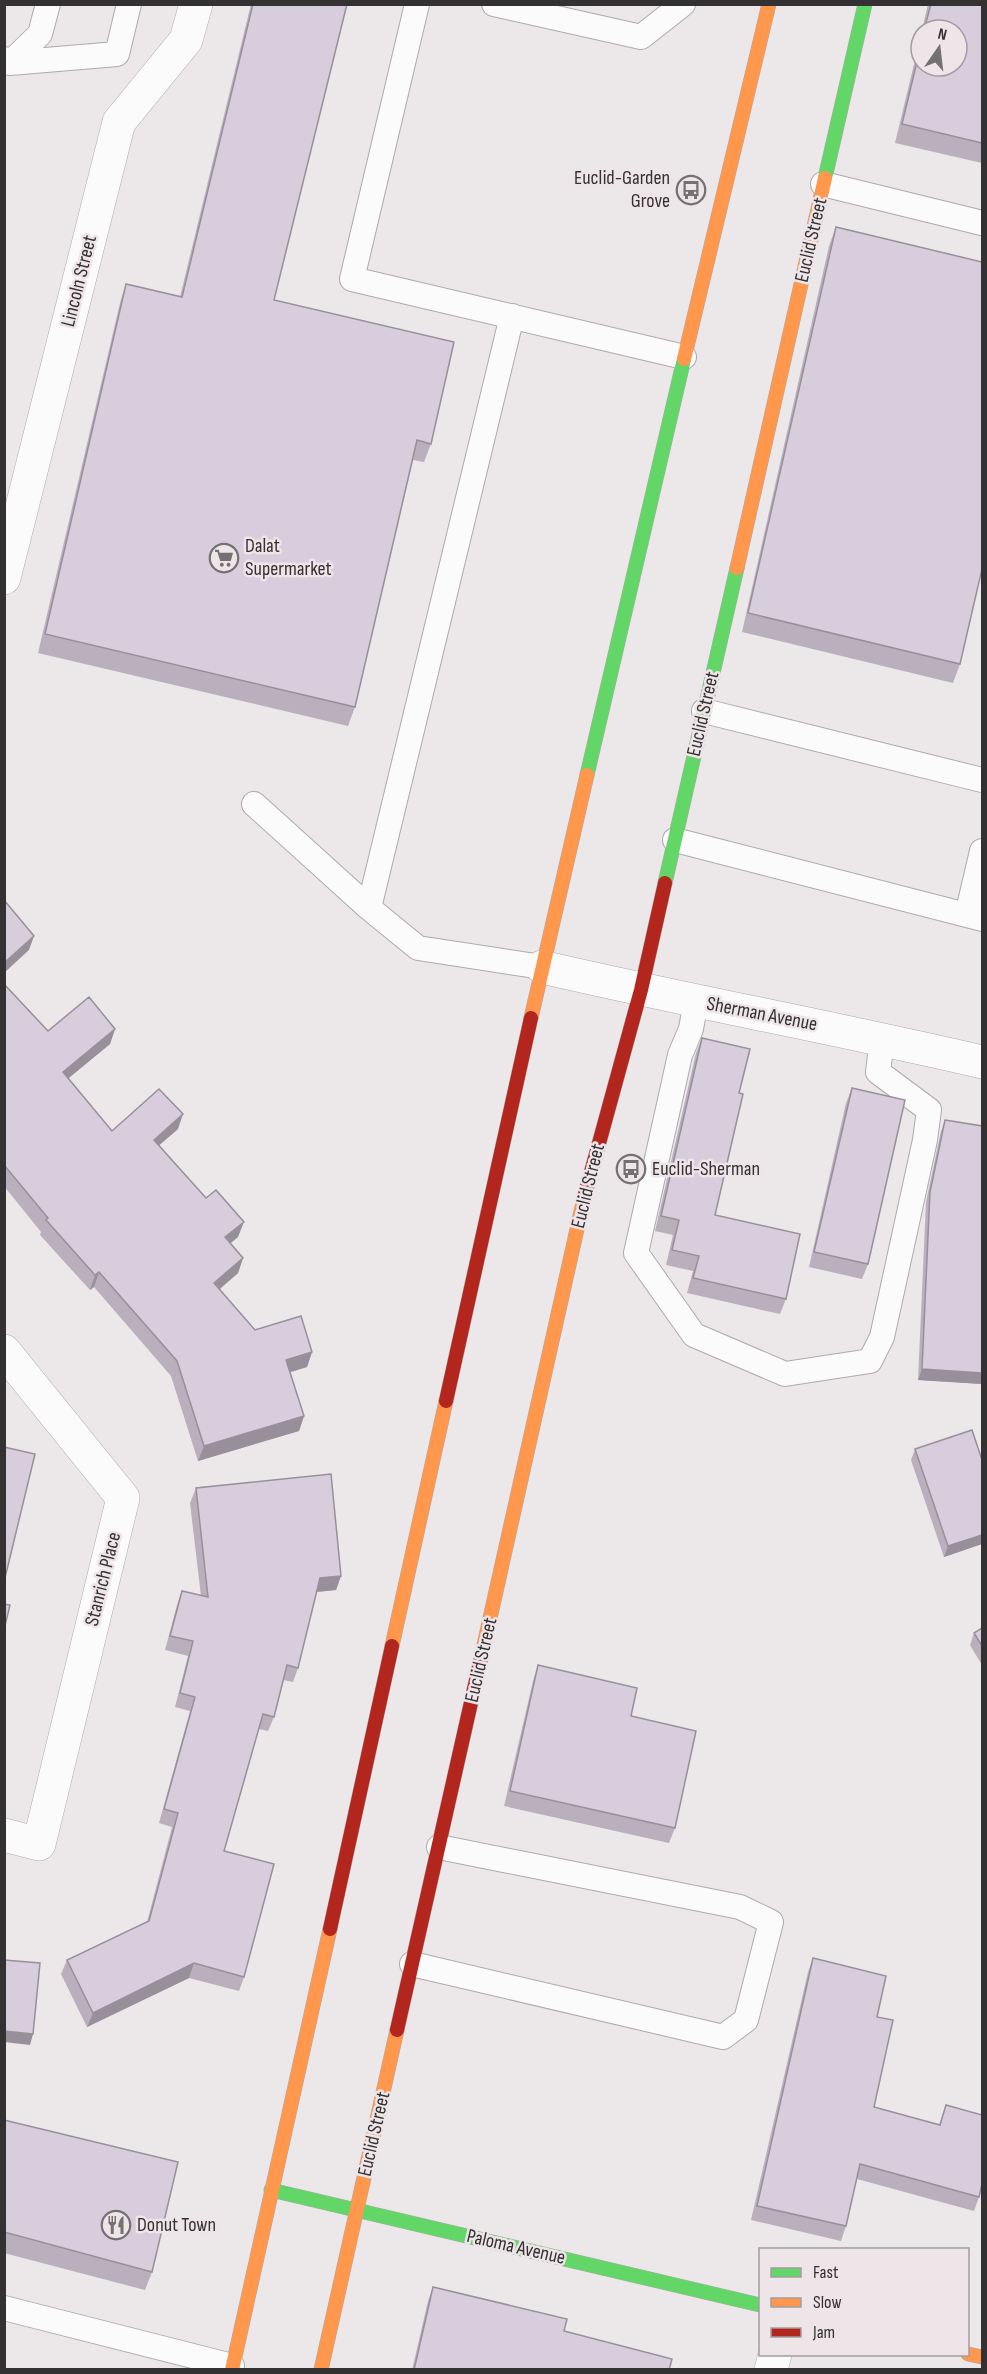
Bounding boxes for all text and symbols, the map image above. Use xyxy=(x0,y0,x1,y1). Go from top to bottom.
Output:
north arrow xyxy=(909,18,969,78)
text: N xyxy=(936,25,949,45)
place label: Euclid-Garden Grove xyxy=(574,166,670,213)
bus stop icon: Euclid-Garden Grove xyxy=(675,174,707,206)
street label: Euclid Street xyxy=(790,195,832,285)
street label: Lincoln Street xyxy=(56,233,102,329)
place label: Dalat Supermarket xyxy=(245,534,332,581)
supermarket icon: Dalat Supermarket xyxy=(208,542,240,574)
street label: Euclid Street xyxy=(682,669,724,759)
street label: Sherman Avenue xyxy=(705,992,819,1036)
street label: Euclid Street xyxy=(566,1141,610,1231)
bus stop icon: Euclid-Sherman xyxy=(615,1153,647,1185)
place label: Euclid-Sherman xyxy=(652,1157,760,1181)
street label: Stanrich Place xyxy=(80,1530,126,1628)
street label: Euclid Street xyxy=(460,1615,502,1705)
street label: Euclid Street xyxy=(353,2089,395,2179)
restaurant icon: Donut Town xyxy=(100,2209,132,2241)
place label: Donut Town xyxy=(137,2213,216,2237)
street label: Paloma Avenue xyxy=(464,2224,568,2270)
legend xyxy=(759,2248,969,2356)
text: Fast xyxy=(813,2262,839,2283)
text: Slow xyxy=(813,2292,842,2313)
text: Jam xyxy=(812,2322,835,2343)

